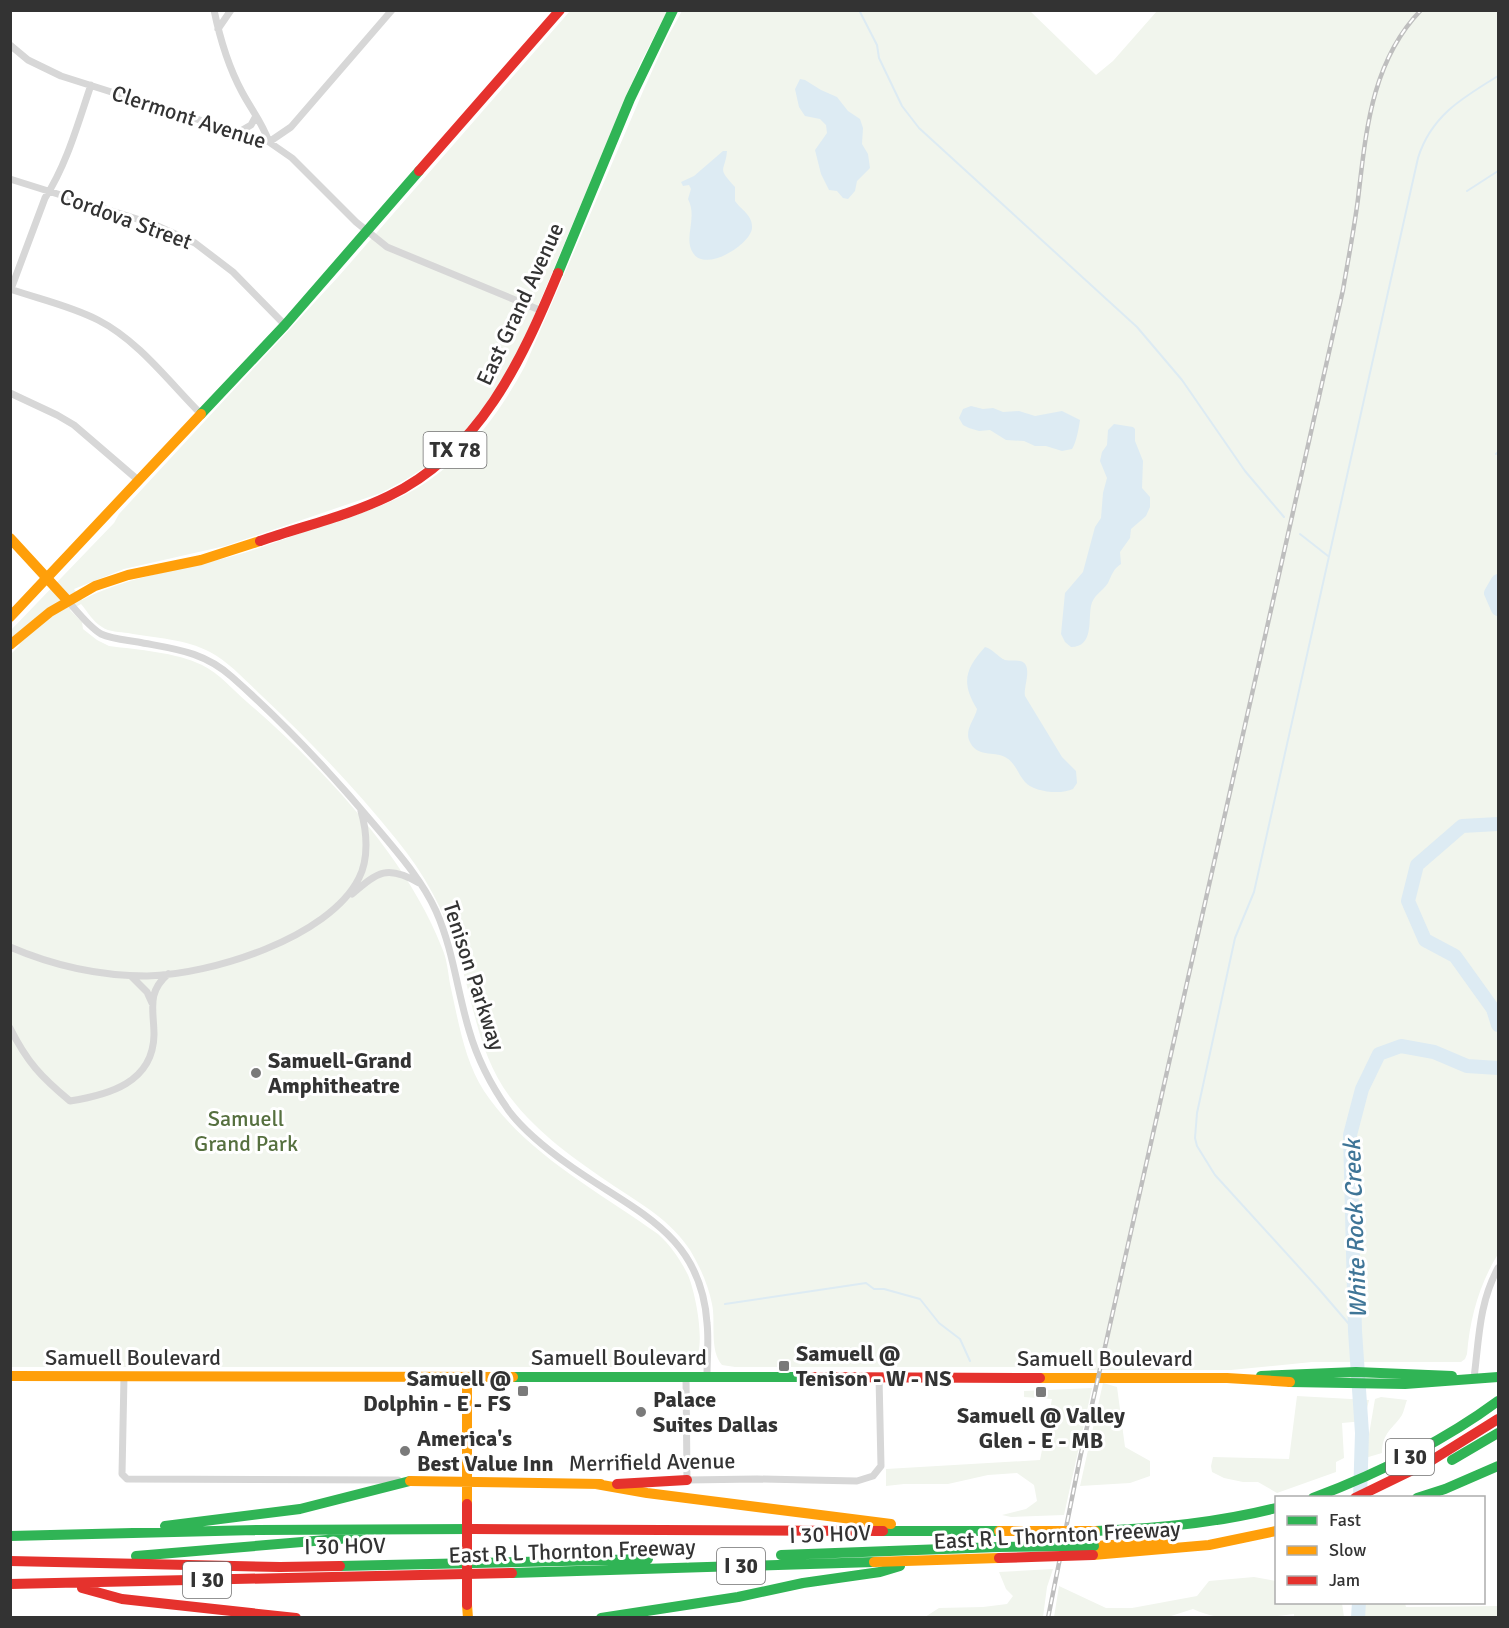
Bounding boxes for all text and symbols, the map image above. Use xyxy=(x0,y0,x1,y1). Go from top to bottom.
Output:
street label: Clermont Avenue xyxy=(108,79,270,155)
street label: Cordova Street xyxy=(56,183,196,255)
street label: East Grand Avenue xyxy=(471,218,569,390)
road number: TX 78 xyxy=(424,432,486,468)
street label: Tenison Parkway xyxy=(437,898,511,1055)
place label: Samuell-Grand Amphitheatre xyxy=(268,1047,412,1099)
marker: Samuell-Grand Amphitheatre xyxy=(249,1066,263,1080)
park label: Samuell Grand Park xyxy=(194,1105,298,1157)
water label: White Rock Creek xyxy=(1337,1137,1373,1319)
place label: Samuell @ Tenison - W - NS xyxy=(796,1340,951,1392)
street label: Samuell Boulevard xyxy=(45,1344,221,1371)
street label: Samuell Boulevard xyxy=(531,1344,707,1371)
street label: Samuell Boulevard xyxy=(1017,1345,1193,1372)
marker: Samuell @ Tenison - W - NS xyxy=(777,1359,791,1373)
place label: Samuell @ Dolphin - E - FS xyxy=(363,1365,511,1417)
marker: Samuell @ Dolphin - E - FS xyxy=(516,1384,530,1398)
marker: Samuell @ Valley Glen - E - MB xyxy=(1034,1385,1048,1399)
place label: Palace Suites Dallas xyxy=(653,1386,778,1438)
place label: Samuell @ Valley Glen - E - MB xyxy=(957,1402,1125,1454)
marker: Palace Suites Dallas xyxy=(634,1405,648,1419)
place label: America's Best Value Inn xyxy=(417,1425,554,1477)
road number: I 30 xyxy=(1386,1439,1434,1475)
marker: America's Best Value Inn xyxy=(398,1444,412,1458)
street label: Merrifield Avenue xyxy=(568,1447,736,1477)
legend xyxy=(1275,1496,1485,1604)
text: Fast xyxy=(1329,1509,1361,1531)
street label: East R L Thornton Freeway xyxy=(933,1515,1182,1555)
street label: I 30 HOV xyxy=(789,1519,872,1549)
street label: I 30 HOV xyxy=(304,1532,386,1560)
street label: East R L Thornton Freeway xyxy=(448,1533,697,1569)
text: Slow xyxy=(1329,1539,1366,1561)
road number: I 30 xyxy=(717,1548,765,1584)
road number: I 30 xyxy=(183,1562,231,1598)
text: Jam xyxy=(1329,1569,1360,1591)

